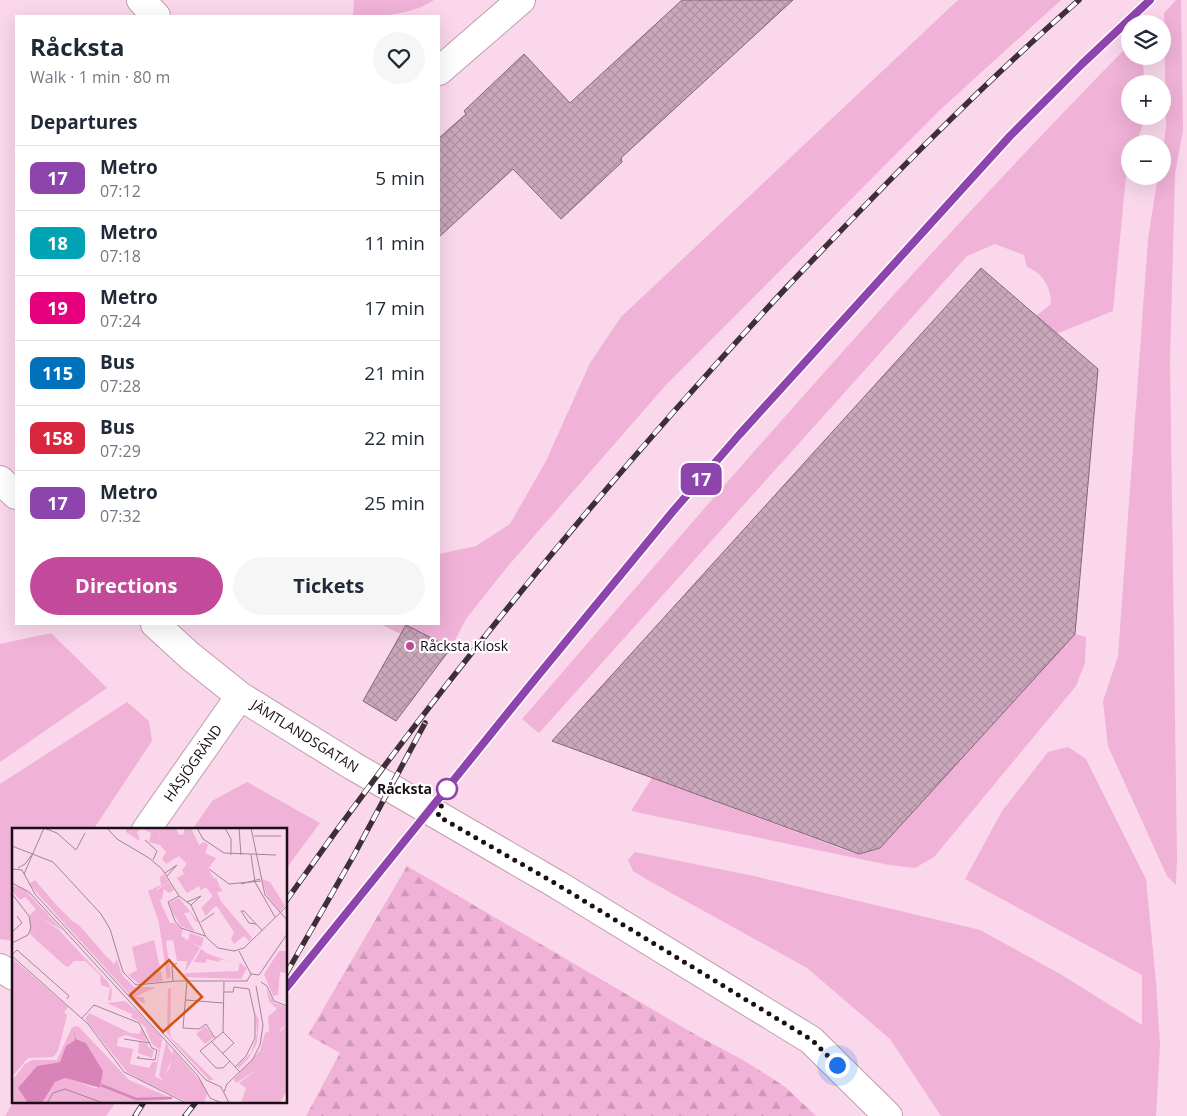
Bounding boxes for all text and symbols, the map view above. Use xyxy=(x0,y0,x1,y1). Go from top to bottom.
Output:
map controls xyxy=(1121,15,1171,185)
button: layers xyxy=(1121,15,1171,65)
text: Råcksta xyxy=(30,30,124,63)
button: heart xyxy=(373,32,425,84)
text: Walk · 1 min · 80 m xyxy=(30,66,170,88)
button: + xyxy=(1121,75,1171,125)
text: Departures xyxy=(30,109,137,135)
button: − xyxy=(1121,135,1171,185)
text: Metro xyxy=(100,154,158,180)
text: 5 min xyxy=(375,165,425,191)
text: 17 xyxy=(47,166,68,190)
text: 07:12 xyxy=(100,180,141,202)
text: Metro xyxy=(100,219,158,245)
text: 11 min xyxy=(364,230,425,256)
text: 18 xyxy=(47,231,68,255)
text: 07:18 xyxy=(100,245,141,267)
text: Metro xyxy=(100,284,158,310)
text: 17 min xyxy=(364,295,425,321)
text: 19 xyxy=(47,296,68,320)
text: 07:24 xyxy=(100,310,141,332)
text: Bus xyxy=(100,349,135,375)
text: 21 min xyxy=(364,360,425,386)
text: 115 xyxy=(42,361,73,385)
text: 07:28 xyxy=(100,375,141,397)
text: Bus xyxy=(100,414,135,440)
text: 22 min xyxy=(364,425,425,451)
text: 158 xyxy=(42,426,73,450)
text: 07:29 xyxy=(100,440,141,462)
line badge: 17 xyxy=(678,463,724,495)
text: 17 xyxy=(691,467,711,491)
text: Metro xyxy=(100,479,158,505)
text: 25 min xyxy=(364,490,425,516)
text: 17 xyxy=(47,491,68,515)
text: 07:32 xyxy=(100,505,141,527)
button: Directions xyxy=(30,557,223,615)
button: Tickets xyxy=(233,557,425,615)
place label: Råcksta Kiosk xyxy=(420,636,509,655)
marker: Råcksta Kiosk xyxy=(404,640,416,652)
street label: JÄMTLANDSGATAN xyxy=(246,694,363,776)
street label: HÅSJÖGRÄND xyxy=(159,720,226,805)
marker: Råcksta xyxy=(436,778,458,800)
place label: Råcksta xyxy=(377,779,432,798)
inset map xyxy=(12,828,288,1104)
your location xyxy=(825,1053,850,1078)

